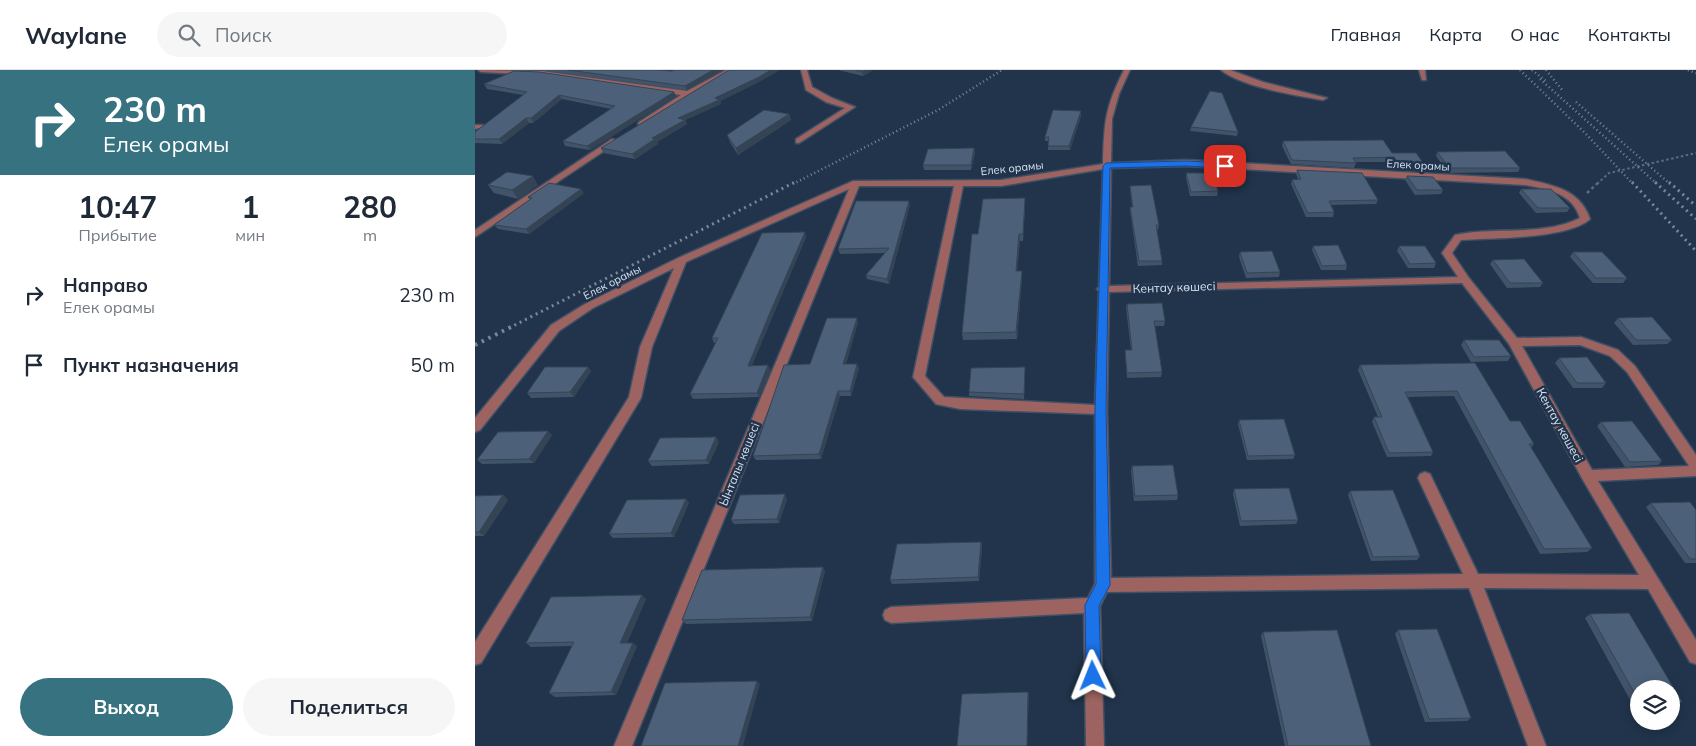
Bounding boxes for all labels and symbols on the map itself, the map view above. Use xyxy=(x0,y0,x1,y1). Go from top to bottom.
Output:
pin xyxy=(1204,145,1246,187)
street label: Елек орамы xyxy=(1386,156,1450,174)
street label: Елек орамы xyxy=(980,158,1044,178)
street label: Елек орамы xyxy=(581,261,643,303)
street label: Кентау көшесі xyxy=(1132,278,1216,296)
street label: Кентау көшесі xyxy=(1533,385,1587,465)
street label: Ынталы көшесі xyxy=(715,420,763,508)
position arrow xyxy=(1066,649,1118,701)

